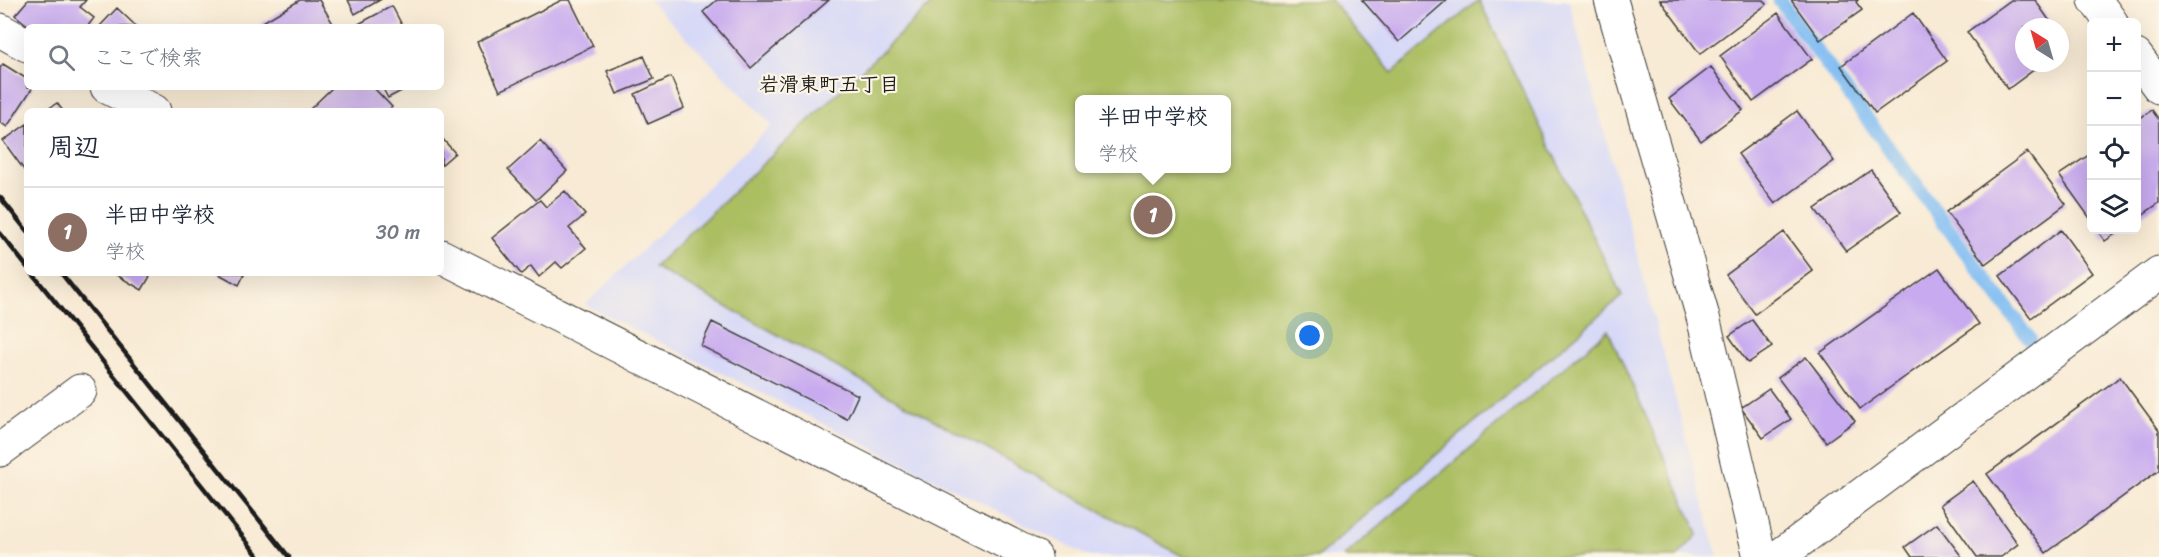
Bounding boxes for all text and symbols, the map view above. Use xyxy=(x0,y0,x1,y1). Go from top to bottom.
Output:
north arrow xyxy=(2015,18,2069,72)
map controls xyxy=(2087,18,2141,234)
button: + xyxy=(2087,18,2141,72)
search box xyxy=(24,24,444,90)
text: ここで検索 xyxy=(93,38,203,77)
icon: search xyxy=(45,41,78,74)
district label: 岩滑東町五丁目 xyxy=(759,67,899,102)
button: − xyxy=(2087,72,2141,126)
popup xyxy=(1075,95,1231,173)
text: 半田中学校 xyxy=(1098,97,1208,136)
text: 周辺 xyxy=(48,124,100,170)
button: locate xyxy=(2087,126,2141,180)
text: 学校 xyxy=(1098,136,1138,171)
button: layers xyxy=(2087,180,2141,234)
pin: 1 xyxy=(1134,192,1172,238)
text: 半田中学校 xyxy=(105,195,215,234)
text: 1 xyxy=(63,215,72,250)
text: 30 m xyxy=(376,215,420,250)
text: 学校 xyxy=(105,234,145,269)
your location xyxy=(1295,321,1324,350)

